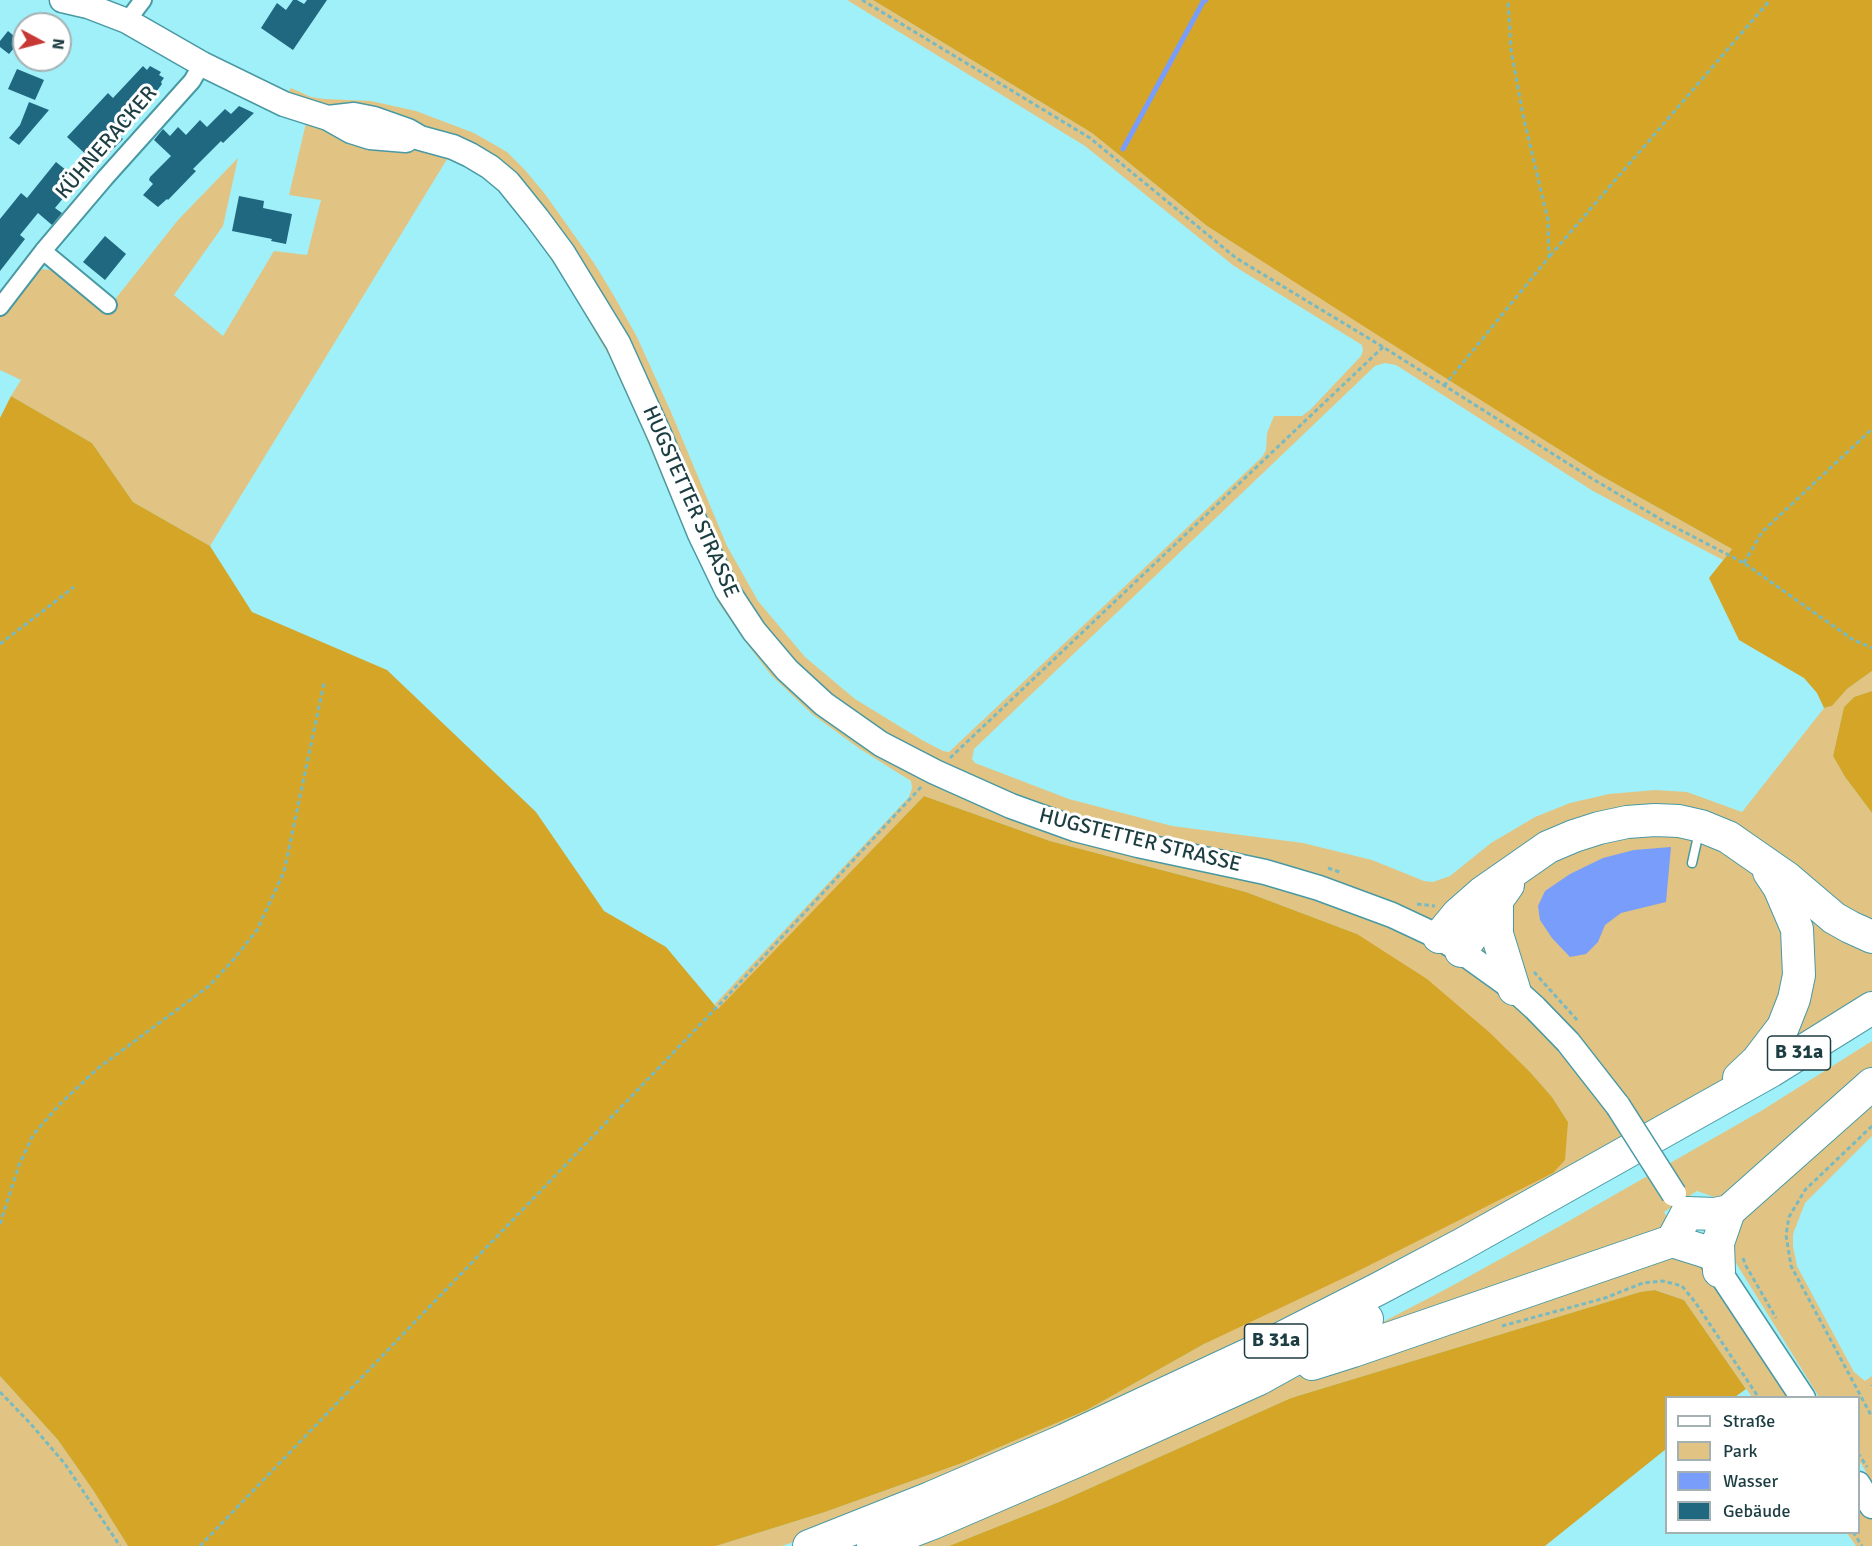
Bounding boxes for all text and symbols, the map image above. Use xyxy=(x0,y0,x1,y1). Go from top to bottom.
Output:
north arrow xyxy=(12,12,72,72)
text: N xyxy=(47,37,68,51)
street label: KÜHNERACKER xyxy=(51,81,163,205)
street label: HUGSTETTER STRASSE xyxy=(636,402,744,602)
street label: HUGSTETTER STRASSE xyxy=(1036,804,1244,878)
road number: B 31a xyxy=(1768,1036,1830,1070)
road number: B 31a xyxy=(1244,1324,1308,1358)
legend xyxy=(1665,1396,1860,1534)
text: Straße xyxy=(1723,1410,1775,1432)
text: Park xyxy=(1723,1440,1758,1462)
text: Wasser xyxy=(1723,1470,1778,1492)
text: Gebäude xyxy=(1723,1500,1791,1522)

